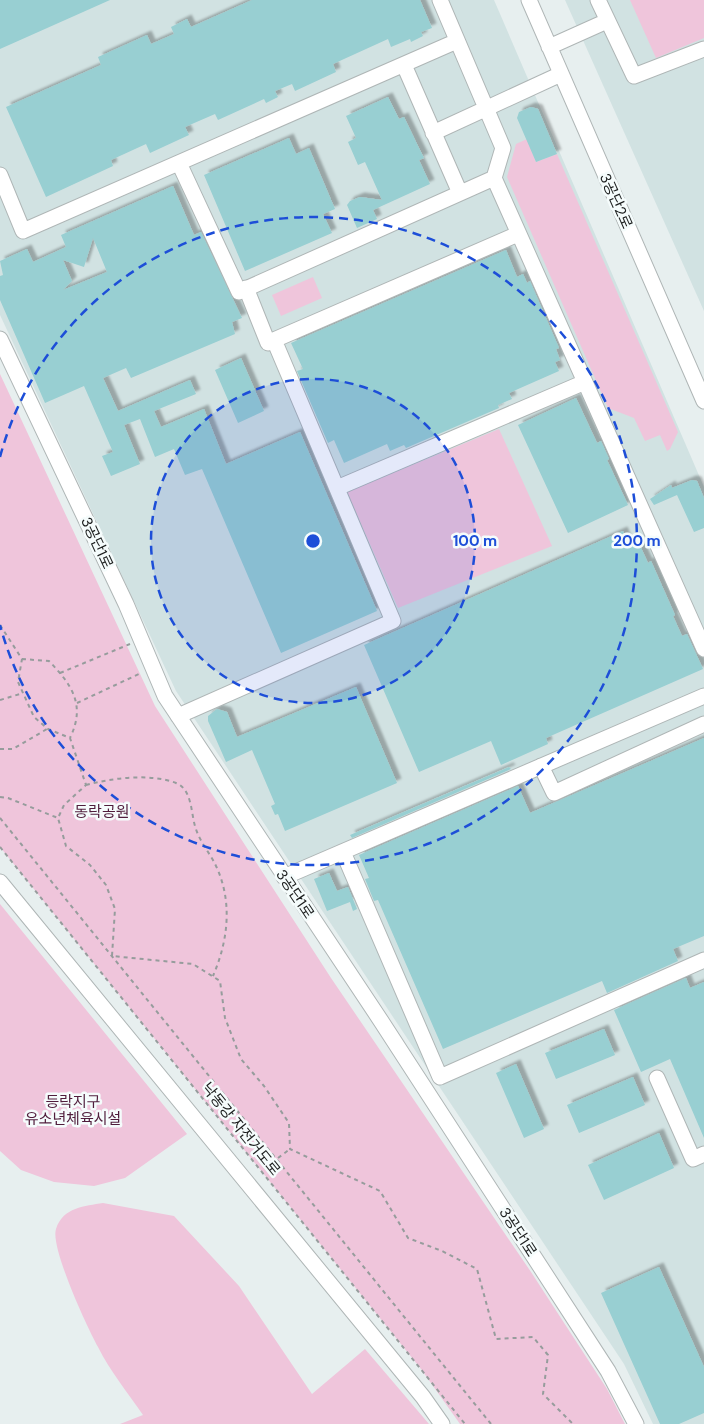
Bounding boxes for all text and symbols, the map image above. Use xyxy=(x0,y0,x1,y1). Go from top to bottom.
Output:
street label: 3공단2로 xyxy=(595,170,637,232)
street label: 3공단1로 xyxy=(76,514,118,572)
text: 100 m xyxy=(453,531,497,551)
text: 200 m xyxy=(613,531,661,551)
centre of rings xyxy=(304,532,322,550)
park label: 동락공원 xyxy=(74,802,130,822)
street label: 3공단1로 xyxy=(271,866,319,922)
street label: 낙동강 자전거도로 xyxy=(197,1078,285,1180)
park label: 등락지구 유소년체육시설 xyxy=(25,1092,121,1129)
street label: 3공단1로 xyxy=(495,1204,541,1260)

